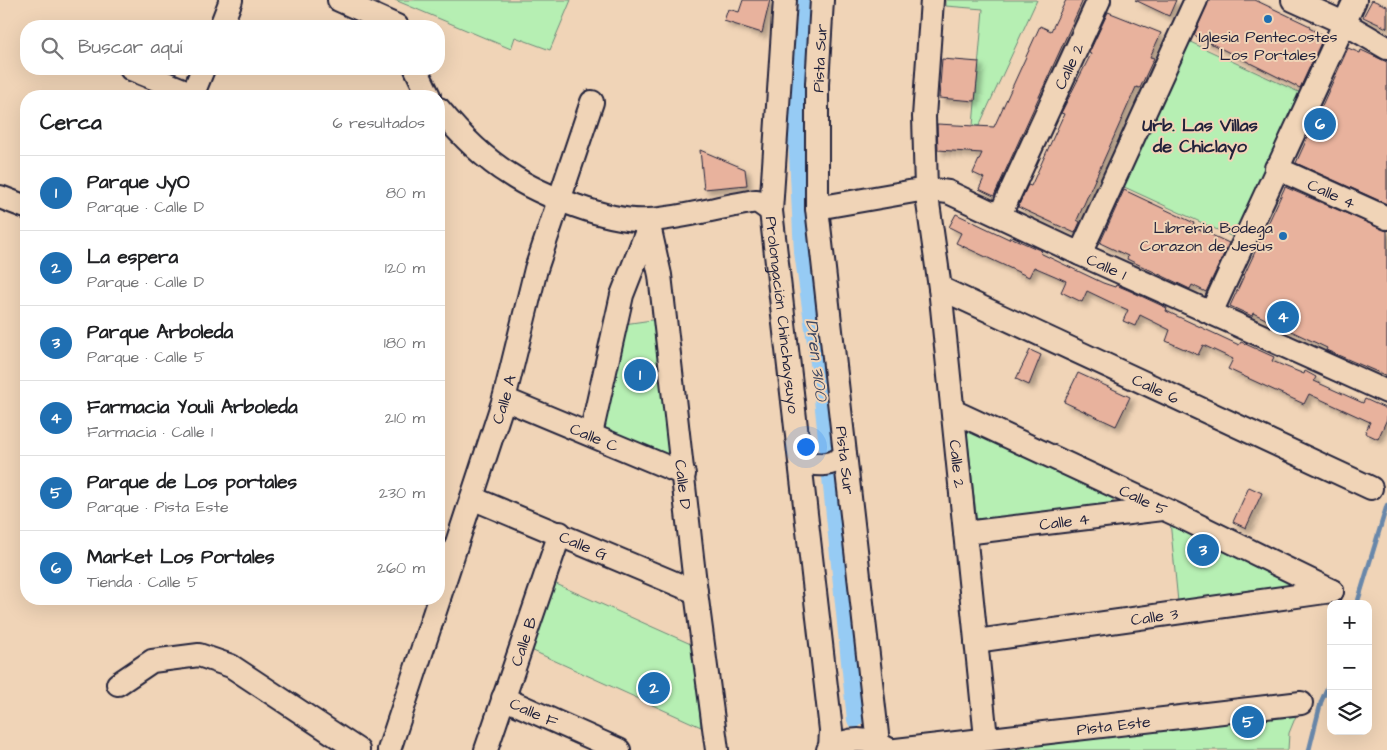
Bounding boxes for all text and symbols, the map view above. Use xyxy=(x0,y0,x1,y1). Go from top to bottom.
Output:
marker: Iglesia Pentecostes Los Portales xyxy=(1262,13,1274,25)
search box xyxy=(20,20,445,75)
street label: Pista Sur xyxy=(807,23,833,93)
place label: Iglesia Pentecostes Los Portales xyxy=(1198,26,1338,66)
icon: search xyxy=(38,34,66,62)
text: Buscar aquí xyxy=(78,34,182,61)
street label: Calle 2 xyxy=(1049,40,1090,93)
pin: 6 xyxy=(1304,105,1336,143)
text: Cerca xyxy=(40,108,102,137)
text: 6 resultados xyxy=(333,112,425,134)
district label: Urb. Las Villas de Chiclayo xyxy=(1142,113,1258,160)
text: Parque JyO xyxy=(87,169,190,196)
street label: Calle 4 xyxy=(1304,174,1359,214)
text: 1 xyxy=(55,182,57,204)
text: 80 m xyxy=(386,182,425,204)
text: Parque · Calle D xyxy=(87,196,204,218)
street label: Prolongación Chinchaysuyo xyxy=(760,215,804,415)
place label: Libreria Bodega Corazon de Jesus xyxy=(1140,217,1273,257)
marker: Libreria Bodega Corazon de Jesus xyxy=(1277,230,1289,242)
text: La espera xyxy=(87,244,178,271)
street label: Calle 1 xyxy=(1083,248,1130,285)
text: 2 xyxy=(51,257,61,279)
text: 120 m xyxy=(385,257,425,279)
text: Parque · Calle D xyxy=(87,271,204,293)
pin: 4 xyxy=(1267,298,1299,336)
water label: Dren 3100 xyxy=(799,318,834,404)
text: Parque Arboleda xyxy=(87,319,233,346)
text: 3 xyxy=(52,332,60,354)
text: 180 m xyxy=(384,332,425,354)
text: Parque · Calle 5 xyxy=(87,346,205,368)
pin: 1 xyxy=(624,356,656,394)
street label: Calle 6 xyxy=(1128,369,1183,410)
street label: Calle A xyxy=(487,373,522,427)
text: Farmacia Youli Arboleda xyxy=(87,394,298,421)
text: 4 xyxy=(51,407,61,429)
text: 210 m xyxy=(385,407,425,429)
street label: Calle C xyxy=(566,418,622,458)
text: Farmacia · Calle 1 xyxy=(87,421,213,443)
street label: Pista Sur xyxy=(830,425,860,496)
your location xyxy=(793,434,819,460)
street label: Calle 2 xyxy=(944,439,970,489)
street label: Calle D xyxy=(669,458,697,511)
text: Parque de Los portales xyxy=(87,469,297,496)
street label: Calle 5 xyxy=(1115,480,1171,521)
text: 5 xyxy=(50,482,62,504)
text: 230 m xyxy=(379,482,425,504)
text: Parque · Pista Este xyxy=(87,496,229,518)
street label: Calle 4 xyxy=(1038,508,1091,536)
street label: Calle G xyxy=(556,526,611,566)
pin: 3 xyxy=(1187,531,1219,569)
text: Market Los Portales xyxy=(87,544,275,571)
text: 6 xyxy=(51,557,61,579)
text: 260 m xyxy=(377,557,425,579)
text: Tienda · Calle 5 xyxy=(87,571,198,593)
map controls xyxy=(1327,600,1372,735)
button: + xyxy=(1327,600,1372,645)
street label: Calle 3 xyxy=(1129,603,1180,631)
street label: Calle B xyxy=(505,613,543,669)
button: − xyxy=(1327,645,1372,690)
pin: 2 xyxy=(638,669,670,707)
button: layers xyxy=(1327,690,1372,735)
street label: Calle F xyxy=(506,692,561,733)
pin: 5 xyxy=(1232,703,1264,741)
street label: Pista Este xyxy=(1075,710,1152,741)

